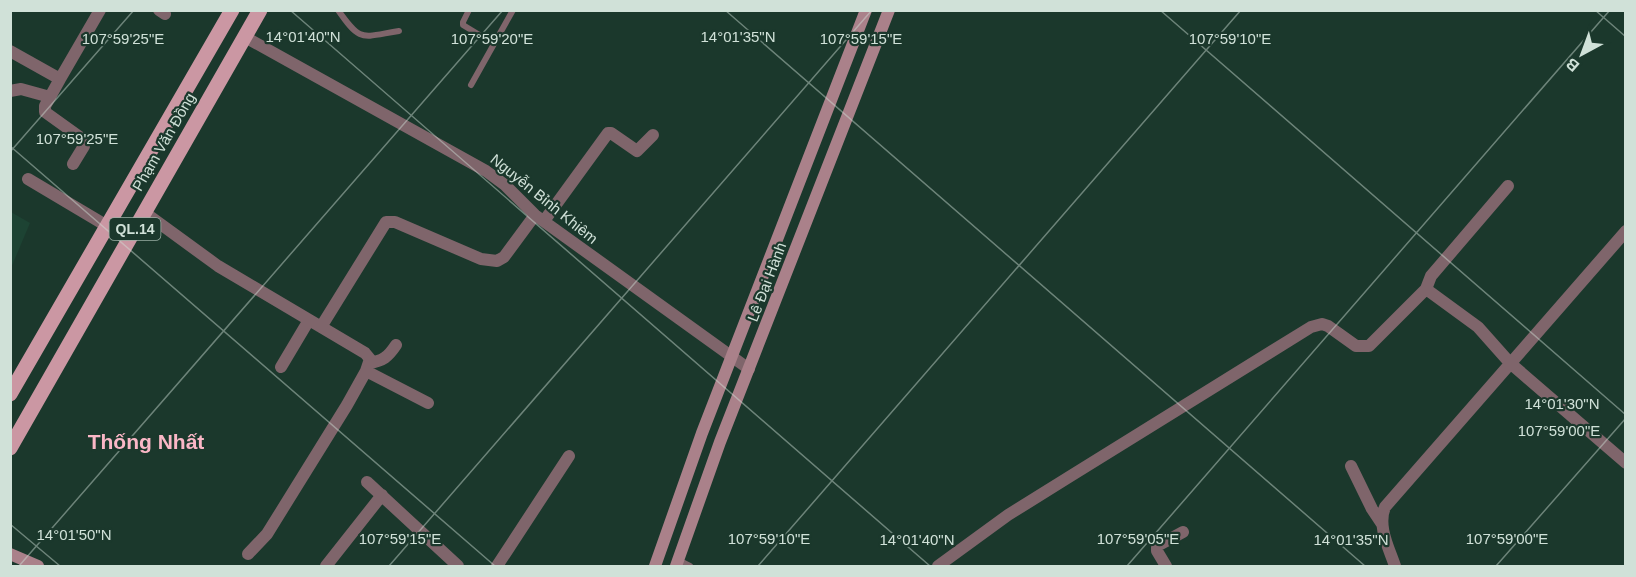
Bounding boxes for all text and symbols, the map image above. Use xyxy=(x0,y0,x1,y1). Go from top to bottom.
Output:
north arrow xyxy=(1552,24,1612,84)
text: 14°01'40"N xyxy=(265,28,341,45)
text: 14°01'35"N xyxy=(700,28,776,45)
text: 107°59'25"E xyxy=(82,30,164,47)
text: 107°59'20"E xyxy=(451,30,533,47)
text: 107°59'15"E xyxy=(820,30,902,47)
text: 107°59'10"E xyxy=(1189,30,1271,47)
text: B xyxy=(1563,55,1582,75)
street label: Phạm Văn Đồng xyxy=(129,90,198,194)
text: 107°59'25"E xyxy=(36,130,118,147)
street label: Nguyễn Bỉnh Khiêm xyxy=(487,150,601,247)
road number: QL.14 xyxy=(110,218,160,240)
street label: Lê Đại Hành xyxy=(744,240,789,324)
text: 14°01'30"N xyxy=(1524,395,1600,412)
text: 107°59'00"E xyxy=(1518,422,1600,439)
district label: Thống Nhất xyxy=(88,430,204,453)
text: 14°01'50"N xyxy=(36,526,112,543)
text: 107°59'15"E xyxy=(359,530,441,547)
text: 107°59'10"E xyxy=(728,530,810,547)
text: 107°59'05"E xyxy=(1097,530,1179,547)
text: 107°59'00"E xyxy=(1466,530,1548,547)
text: 14°01'40"N xyxy=(879,531,955,548)
text: 14°01'35"N xyxy=(1313,531,1389,548)

